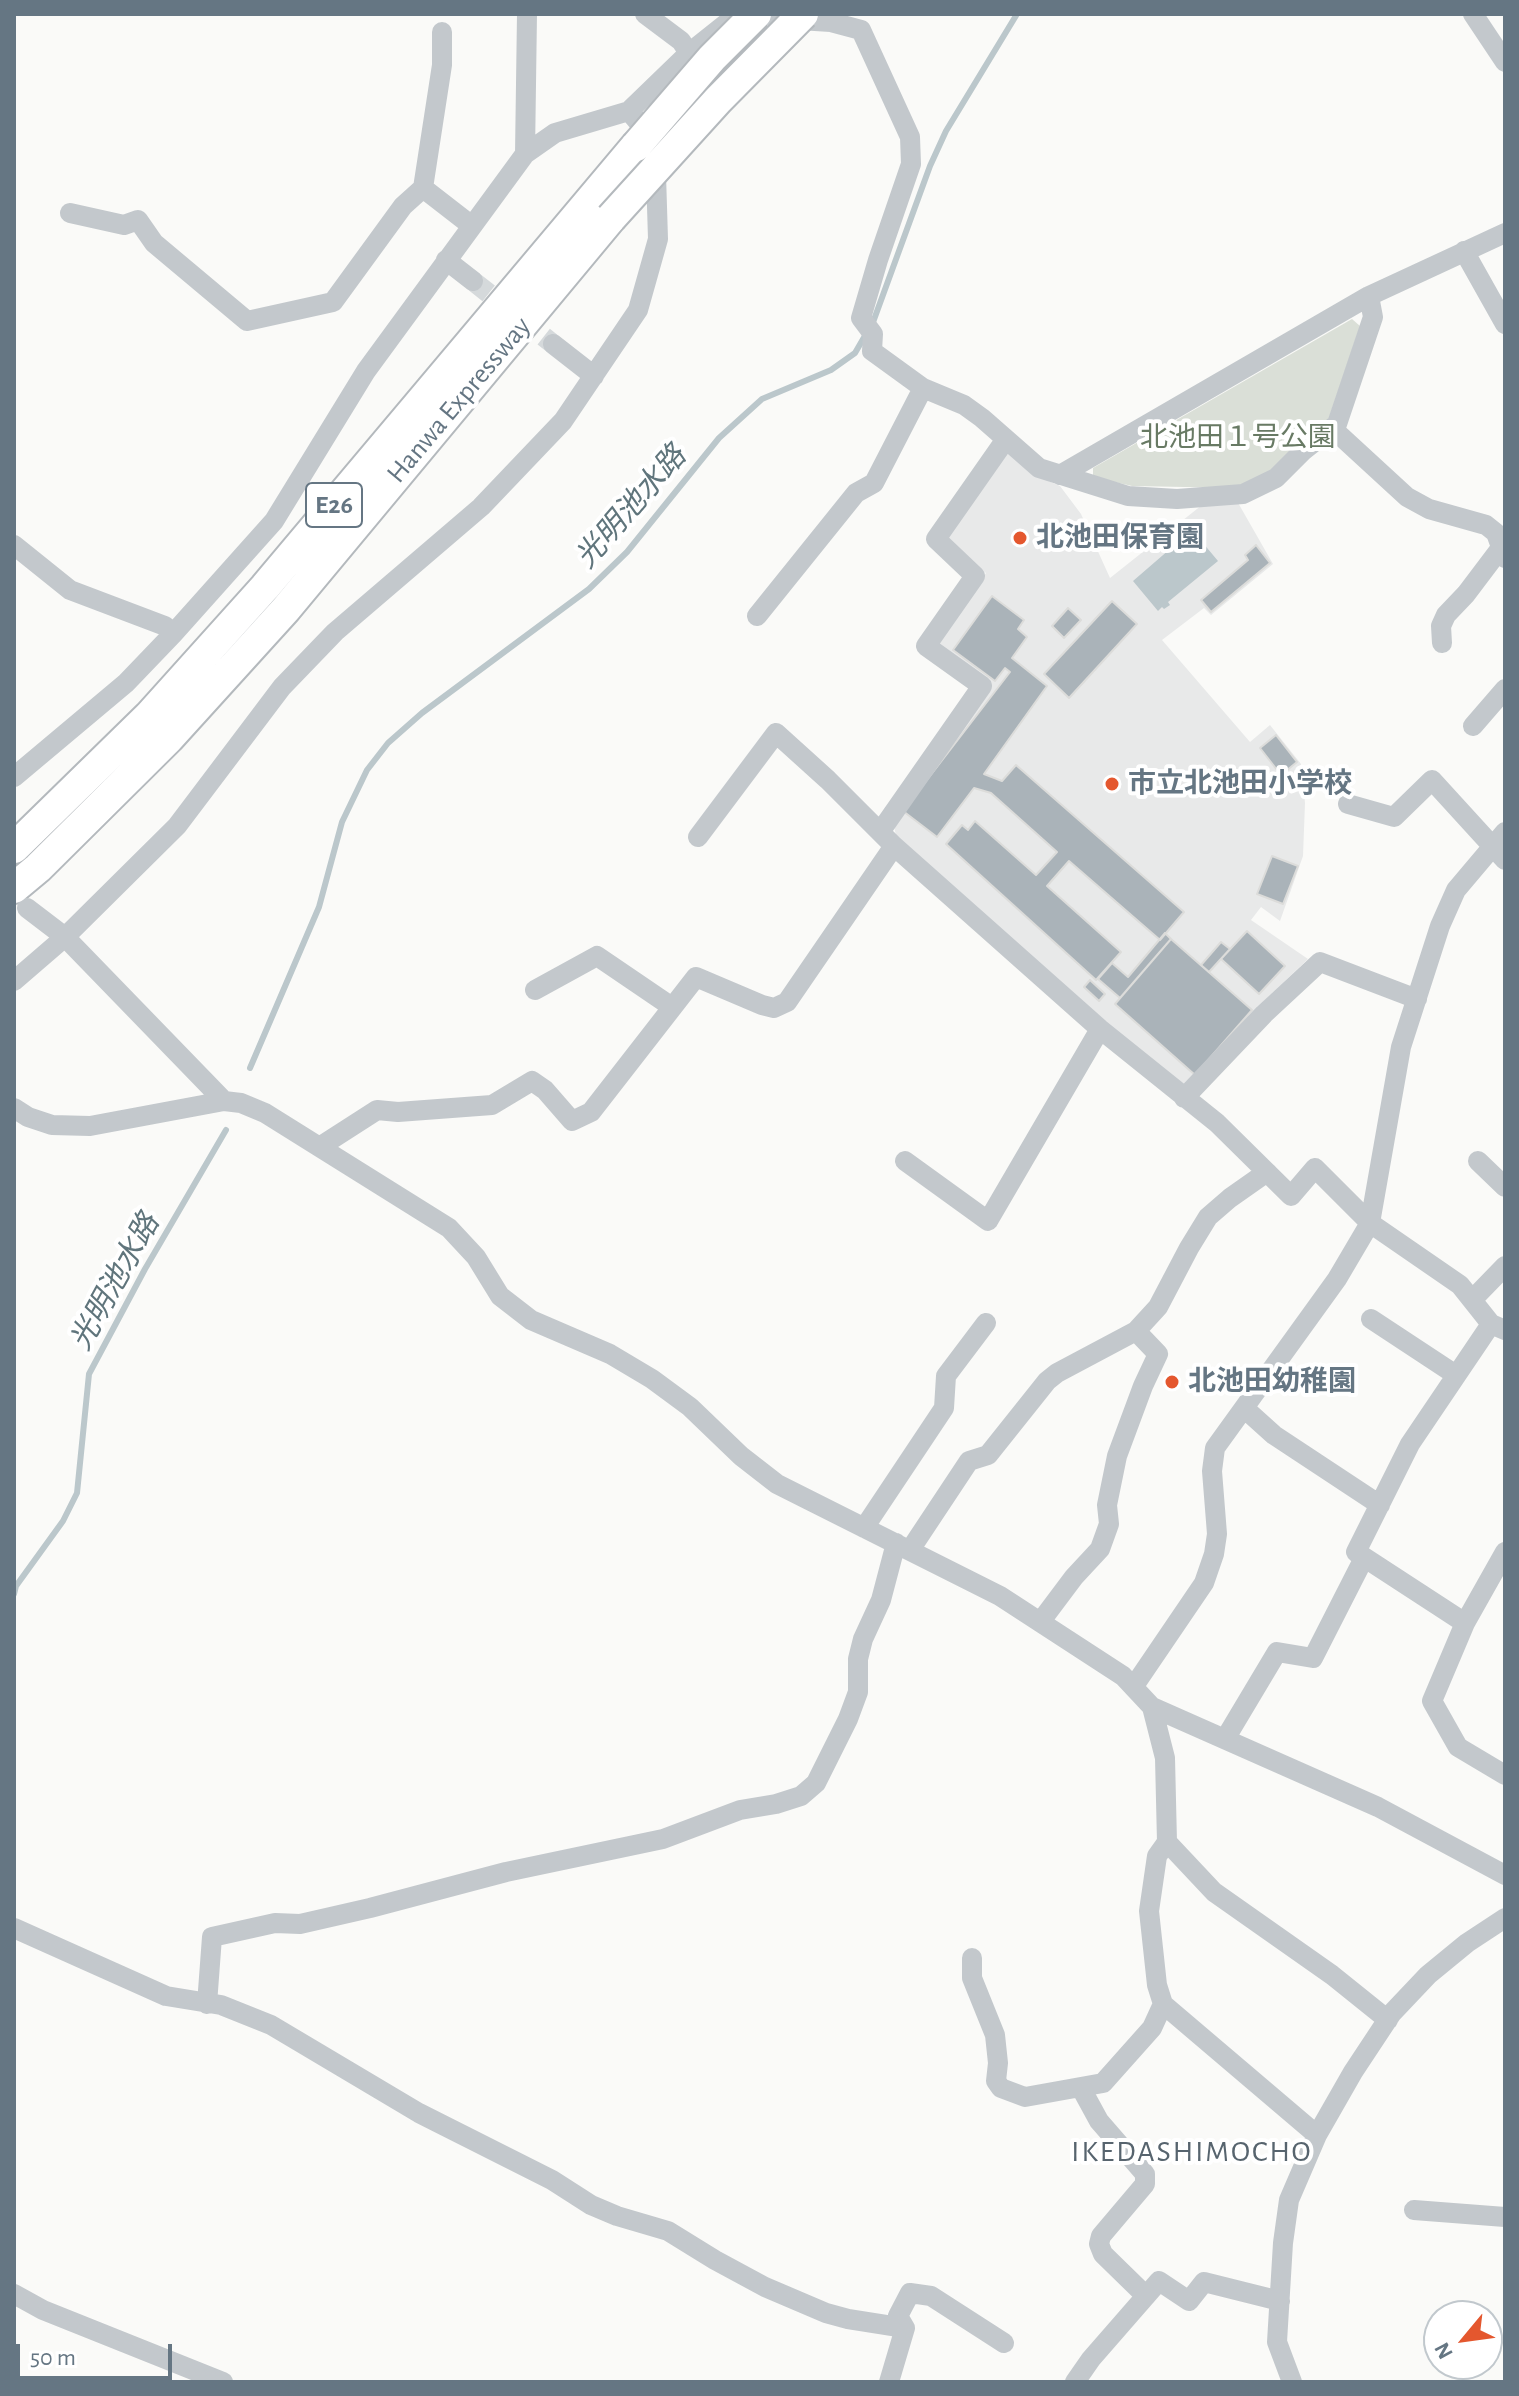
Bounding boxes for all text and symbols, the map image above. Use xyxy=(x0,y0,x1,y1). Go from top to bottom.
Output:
street label: Hanwa Expressway xyxy=(380,310,538,490)
park label: 北池田１号公園 xyxy=(1140,421,1336,455)
water label: 光明池水路 xyxy=(568,439,694,575)
road number: E26 xyxy=(306,483,362,527)
place label: 北池田保育園 xyxy=(1036,521,1204,555)
marker: 北池田保育園 xyxy=(1011,529,1029,547)
place label: 市立北池田小学校 xyxy=(1128,767,1352,801)
marker: 市立北池田小学校 xyxy=(1103,775,1121,793)
water label: 光明池水路 xyxy=(63,1208,167,1356)
place label: 北池田幼稚園 xyxy=(1188,1365,1356,1399)
marker: 北池田幼稚園 xyxy=(1163,1373,1181,1391)
district label: IKEDASHIMOCHO xyxy=(1071,2134,1313,2170)
north arrow xyxy=(1423,2300,1503,2380)
scale bar xyxy=(20,2328,176,2378)
text: N xyxy=(1430,2339,1457,2363)
text: 50 m xyxy=(30,2346,76,2370)

